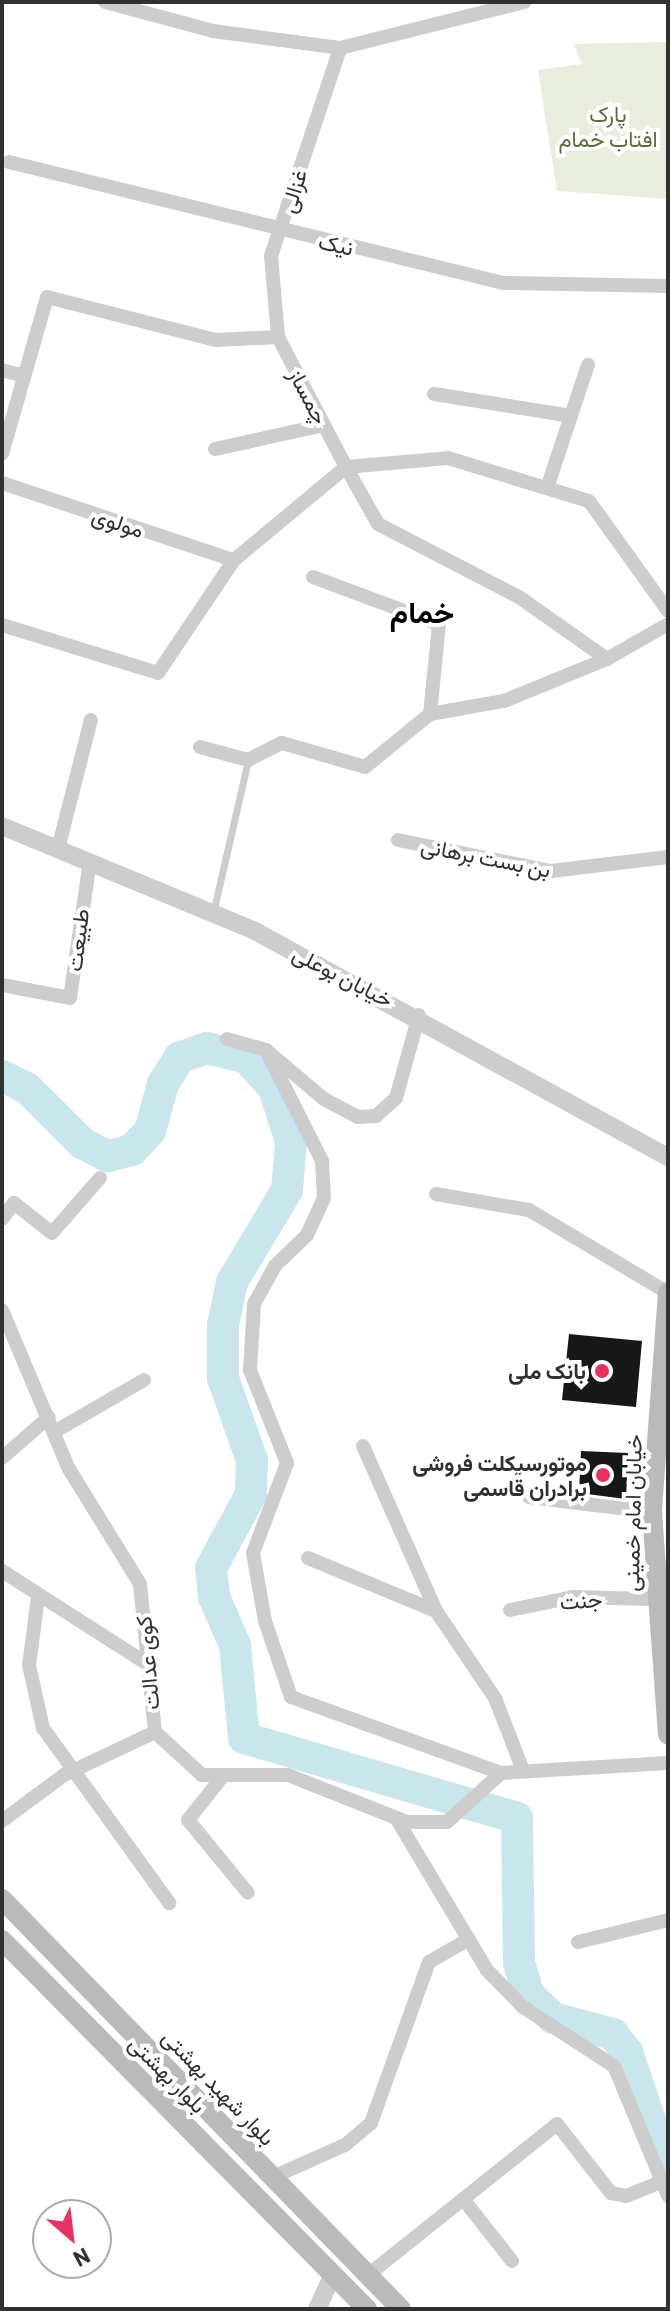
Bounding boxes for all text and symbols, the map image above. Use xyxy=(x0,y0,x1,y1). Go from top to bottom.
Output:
park label: پارک افتاب خمام xyxy=(558,100,658,152)
street label: غزالی xyxy=(274,166,312,216)
street label: نیک xyxy=(316,227,356,261)
street label: چمساز xyxy=(283,364,335,428)
street label: مولوی xyxy=(89,501,147,543)
district label: خمام xyxy=(390,593,454,629)
street label: بن بست برهانی xyxy=(419,831,553,883)
street label: طبيعت xyxy=(60,907,94,973)
street label: خیابان بوعلی xyxy=(288,939,398,1013)
place label: بانک ملی xyxy=(508,1358,586,1384)
marker: بانک ملی xyxy=(593,1362,611,1380)
street label: خیابان امام خمینی xyxy=(617,1434,647,1592)
place label: موتورسیکلت فروشی برادران قاسمی xyxy=(412,1449,587,1500)
marker: موتورسیکلت فروشی برادران قاسمی xyxy=(594,1466,612,1484)
street label: جنت xyxy=(559,1585,603,1615)
street label: کوی عدالت xyxy=(130,1615,164,1711)
street label: بلوار شهید بهشتی xyxy=(157,2024,281,2150)
street label: بلوار بهشتی xyxy=(124,2030,212,2118)
north arrow xyxy=(32,2199,112,2279)
text: N xyxy=(70,2244,95,2273)

